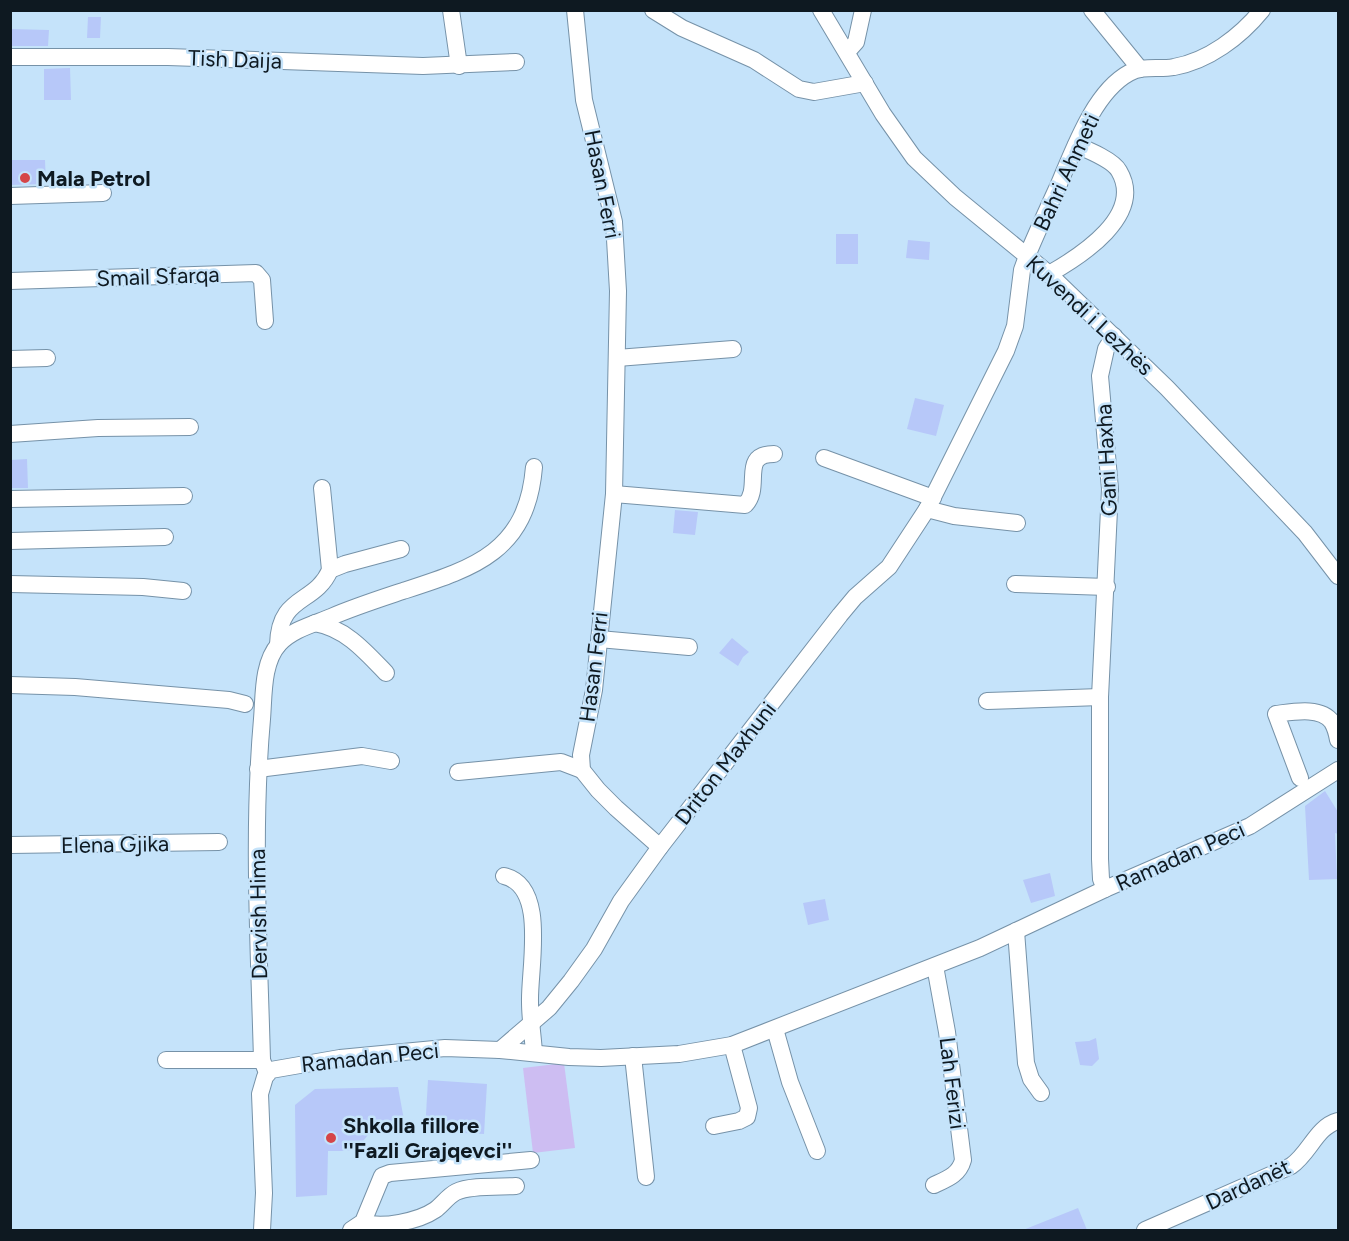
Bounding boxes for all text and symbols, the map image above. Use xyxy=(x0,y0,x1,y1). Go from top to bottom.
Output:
street label: Tish Daija xyxy=(188,44,282,75)
street label: Bahri Ahmeti xyxy=(1028,109,1105,235)
street label: Hasan Ferri xyxy=(579,127,626,241)
place label: Mala Petrol xyxy=(37,165,151,192)
marker: Mala Petrol xyxy=(18,171,32,185)
street label: Kuvendi i Lezhës xyxy=(1021,250,1159,381)
street label: Smail Sfarqa xyxy=(96,261,220,292)
street label: Gani Haxha xyxy=(1090,403,1123,517)
street label: Hasan Ferri xyxy=(573,610,614,724)
street label: Driton Maxhuni xyxy=(669,696,782,830)
street label: Ramadan Peci xyxy=(1112,816,1249,897)
street label: Elena Gjika xyxy=(61,830,169,859)
street label: Dervish Hima xyxy=(244,848,273,980)
street label: Lah Ferizi xyxy=(933,1035,972,1131)
street label: Ramadan Peci xyxy=(300,1037,440,1078)
place label: Shkolla fillore ''Fazli Grajqevci'' xyxy=(343,1112,512,1164)
marker: Shkolla fillore ''Fazli Grajqevci'' xyxy=(324,1131,338,1145)
street label: Dardanët xyxy=(1201,1153,1295,1216)

